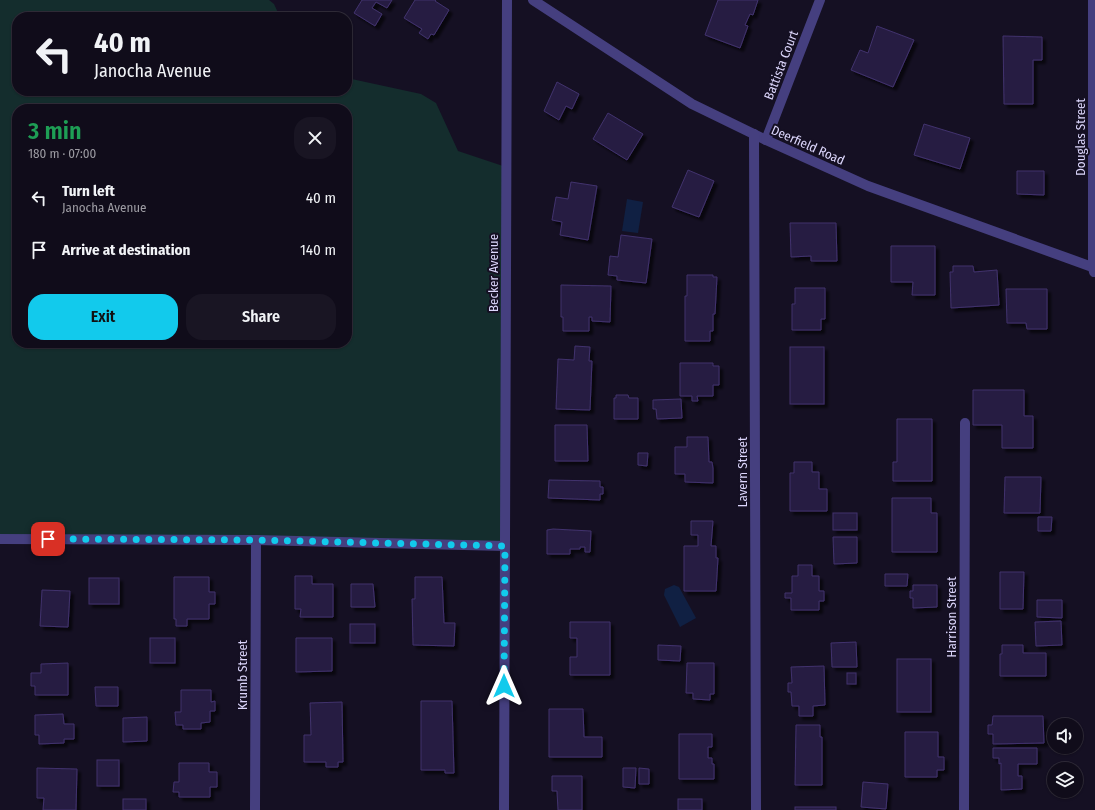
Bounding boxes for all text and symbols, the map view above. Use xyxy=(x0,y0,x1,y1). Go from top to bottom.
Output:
text: 40 m xyxy=(94,26,151,59)
street label: Battista Court xyxy=(761,27,801,102)
icon: left xyxy=(28,28,80,80)
text: Janocha Avenue xyxy=(94,60,211,82)
street label: Douglas Street xyxy=(1073,97,1088,176)
text: 3 min xyxy=(28,117,82,145)
button: close xyxy=(294,117,336,159)
street label: Deerfield Road xyxy=(769,122,847,168)
text: 180 m · 07:00 xyxy=(28,146,96,161)
text: Turn left xyxy=(62,182,115,200)
icon: left xyxy=(28,187,50,209)
text: 40 m xyxy=(306,189,336,207)
text: Janocha Avenue xyxy=(62,200,147,215)
street label: Becker Avenue xyxy=(486,234,501,312)
icon: arrive xyxy=(28,239,50,261)
text: Arrive at destination xyxy=(62,241,190,259)
text: 140 m xyxy=(300,241,336,259)
button: Exit xyxy=(28,294,178,340)
button: Share xyxy=(186,294,336,340)
street label: Lavern Street xyxy=(735,436,750,507)
pin xyxy=(31,522,65,556)
icon: arrive xyxy=(37,528,59,550)
street label: Harrison Street xyxy=(944,576,959,657)
street label: Krumb Street xyxy=(235,639,250,710)
position arrow xyxy=(483,665,525,707)
map controls xyxy=(1047,718,1083,798)
button: sound xyxy=(1047,718,1083,754)
button: layers xyxy=(1047,762,1083,798)

